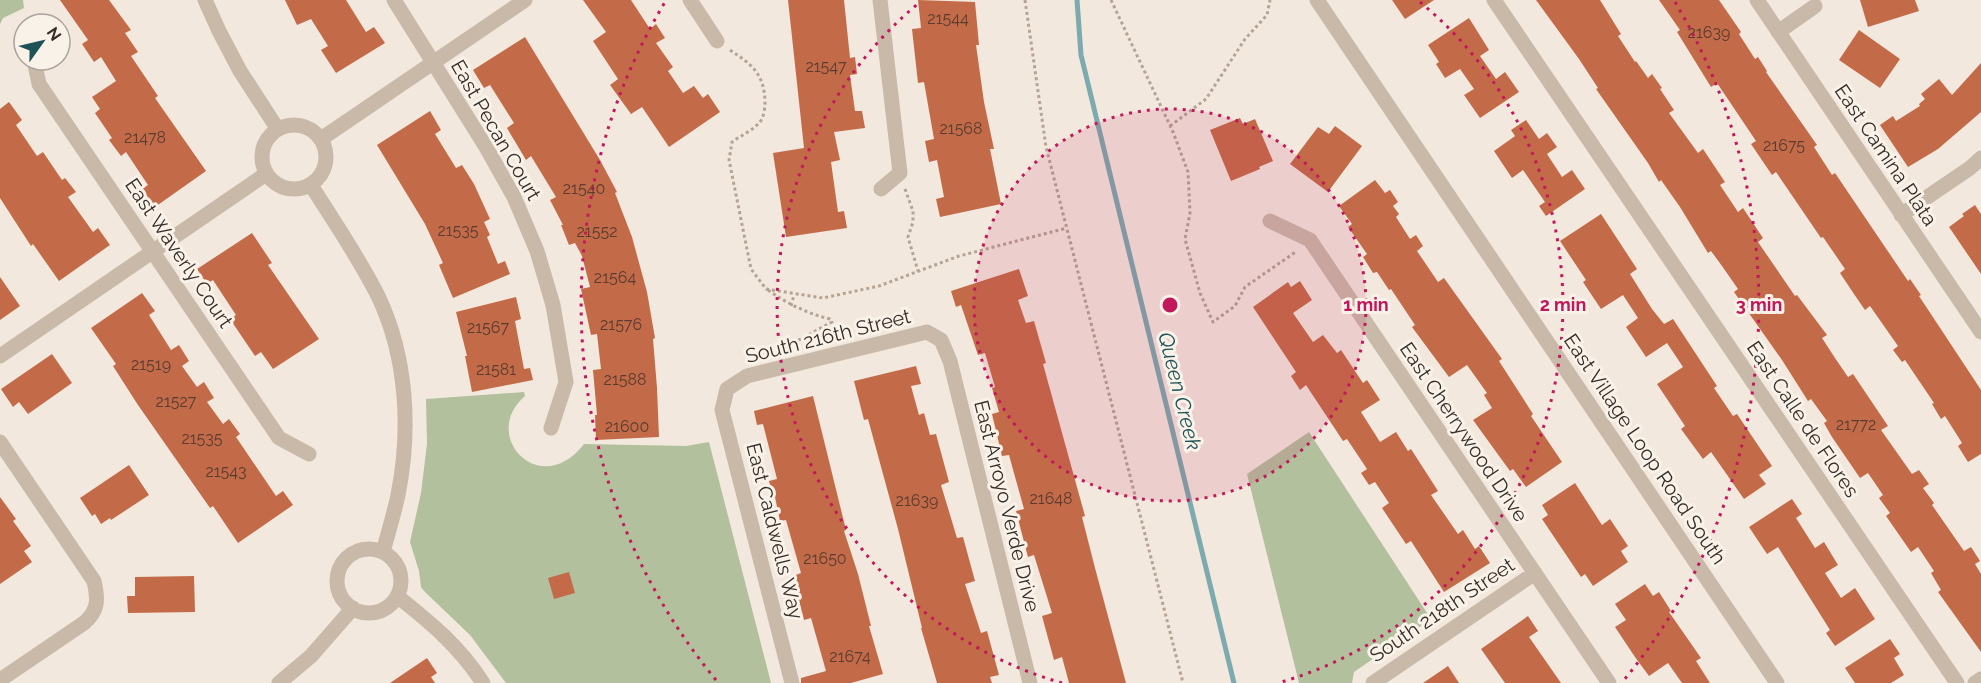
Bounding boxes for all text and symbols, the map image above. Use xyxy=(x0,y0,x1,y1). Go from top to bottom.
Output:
house number: 21544 xyxy=(927,9,969,28)
north arrow xyxy=(12,12,72,72)
house number: 21639 xyxy=(1688,23,1730,42)
text: N xyxy=(43,24,65,44)
street label: East Pecan Court xyxy=(446,55,546,205)
house number: 21547 xyxy=(805,57,847,76)
street label: East Camina Plata xyxy=(1830,80,1942,230)
house number: 21568 xyxy=(939,119,983,138)
house number: 21478 xyxy=(124,128,166,147)
house number: 21675 xyxy=(1763,136,1805,155)
street label: East Waverly Court xyxy=(120,174,238,333)
house number: 21540 xyxy=(563,179,605,198)
house number: 21535 xyxy=(437,221,479,240)
house number: 21552 xyxy=(577,222,617,241)
house number: 21564 xyxy=(594,268,636,287)
text: 1 min xyxy=(1343,294,1389,315)
text: 2 min xyxy=(1540,294,1586,315)
text: 3 min xyxy=(1736,294,1782,315)
centre of rings xyxy=(1160,295,1180,315)
street label: South 216th Street xyxy=(743,304,913,368)
house number: 21576 xyxy=(600,315,642,334)
house number: 21567 xyxy=(467,318,509,337)
water label: Queen Creek xyxy=(1153,329,1207,453)
street label: East Village Loop Road South xyxy=(1559,329,1731,569)
street label: East Calle de Flores xyxy=(1742,336,1864,502)
street label: East Cherrywood Drive xyxy=(1395,338,1533,527)
house number: 21519 xyxy=(131,355,171,374)
house number: 21581 xyxy=(476,360,516,379)
house number: 21588 xyxy=(604,370,646,389)
house number: 21527 xyxy=(156,392,197,411)
street label: East Arroyo Verde Drive xyxy=(969,398,1045,614)
house number: 21772 xyxy=(1836,415,1876,434)
house number: 21600 xyxy=(605,417,649,436)
house number: 21535 xyxy=(181,429,223,448)
street label: East Caldwells Way xyxy=(741,440,809,622)
house number: 21543 xyxy=(205,462,247,481)
house number: 21648 xyxy=(1029,489,1073,508)
house number: 21639 xyxy=(896,491,938,510)
house number: 21650 xyxy=(803,549,847,568)
street label: South 218th Street xyxy=(1365,553,1519,667)
house number: 21674 xyxy=(829,647,871,666)

